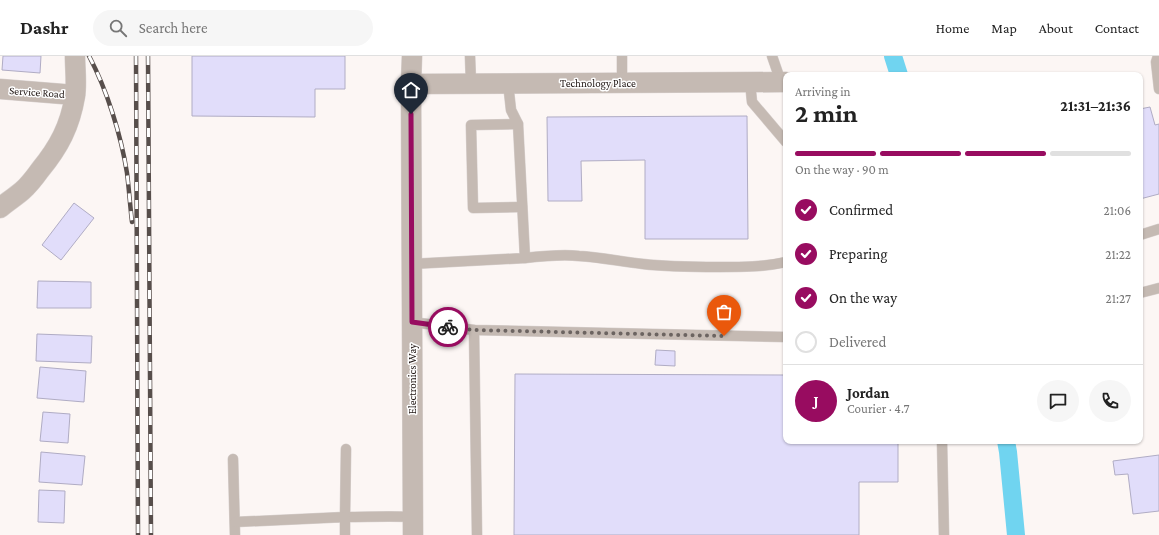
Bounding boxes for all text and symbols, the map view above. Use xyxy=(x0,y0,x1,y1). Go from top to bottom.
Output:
search box xyxy=(93,10,373,46)
text: Dashr xyxy=(20,17,69,38)
icon: search xyxy=(107,17,129,39)
text: Search here xyxy=(139,20,207,36)
text: Home xyxy=(936,20,969,36)
text: Map xyxy=(991,20,1017,36)
text: About xyxy=(1039,20,1073,36)
text: Contact xyxy=(1095,20,1139,36)
pin xyxy=(394,73,428,114)
street label: Technology Place xyxy=(560,77,636,90)
icon: home xyxy=(400,79,422,101)
street label: Service Road xyxy=(9,84,65,100)
text: Arriving in xyxy=(795,84,851,99)
text: 21:31–21:36 xyxy=(1060,98,1131,114)
text: 2 min xyxy=(795,99,858,128)
text: On the way · 90 m xyxy=(795,162,889,177)
icon: check xyxy=(795,199,817,221)
text: Confirmed xyxy=(829,202,893,218)
text: 21:06 xyxy=(1104,203,1131,218)
icon: check xyxy=(795,243,817,265)
text: Preparing xyxy=(829,246,888,262)
text: 21:22 xyxy=(1105,247,1131,262)
icon: check xyxy=(795,287,817,309)
text: On the way xyxy=(829,290,897,306)
text: 21:27 xyxy=(1106,291,1131,306)
pin xyxy=(707,295,741,336)
icon: bag xyxy=(713,301,735,323)
courier xyxy=(428,307,468,347)
icon: bike xyxy=(437,316,459,338)
text: Delivered xyxy=(829,334,886,350)
street label: Electronics Way xyxy=(406,343,419,414)
button: chat xyxy=(1037,380,1079,422)
button: phone xyxy=(1089,380,1131,422)
text: Jordan xyxy=(847,385,889,401)
text: J xyxy=(813,393,819,409)
text: Courier · 4.7 xyxy=(847,401,910,416)

